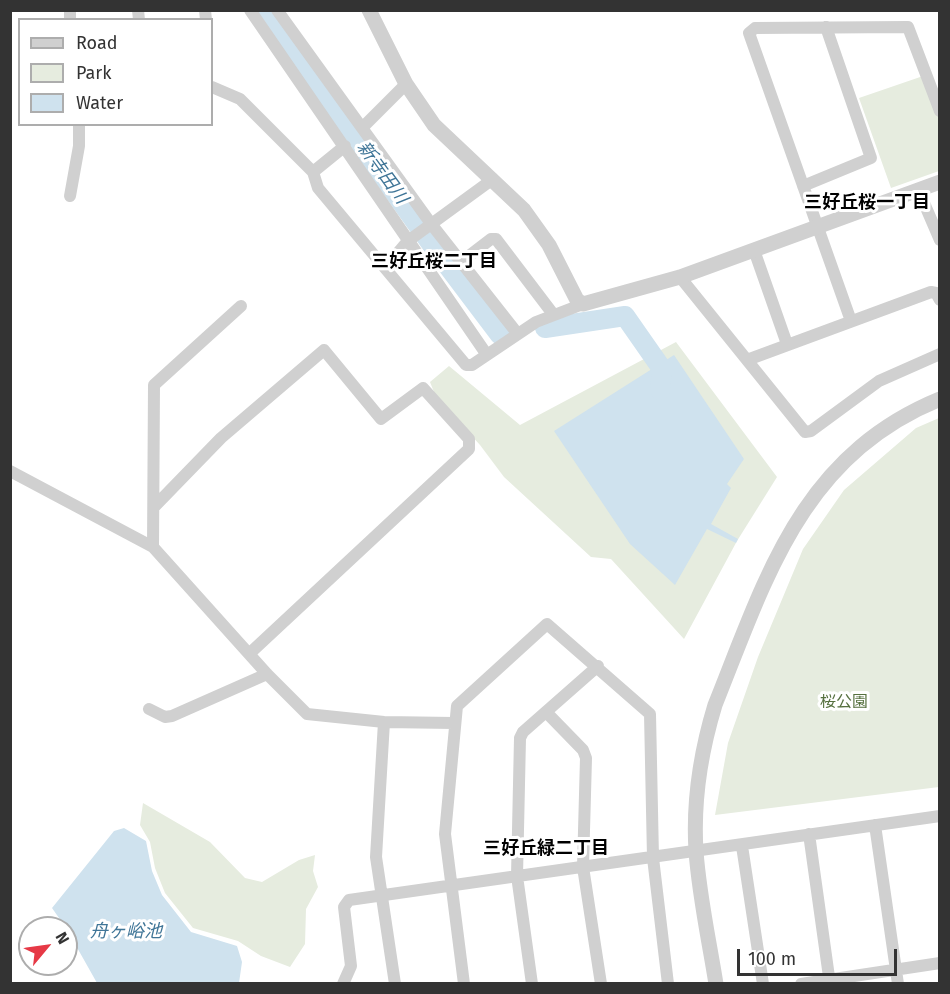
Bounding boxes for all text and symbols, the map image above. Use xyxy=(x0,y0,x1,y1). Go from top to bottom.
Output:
legend xyxy=(18,18,213,126)
text: Road xyxy=(76,32,118,54)
text: Park xyxy=(76,62,111,84)
text: Water xyxy=(76,92,123,114)
water label: 新寺田川 xyxy=(352,138,412,208)
district label: 三好丘桜一丁目 xyxy=(804,192,930,214)
district label: 三好丘桜二丁目 xyxy=(371,251,497,273)
park label: 桜公園 xyxy=(820,693,868,713)
district label: 三好丘緑二丁目 xyxy=(483,838,609,860)
north arrow xyxy=(18,916,78,976)
water label: 舟ヶ峪池 xyxy=(90,921,162,943)
text: N xyxy=(52,929,73,947)
scale bar xyxy=(740,937,900,975)
text: 100 m xyxy=(748,948,796,970)

